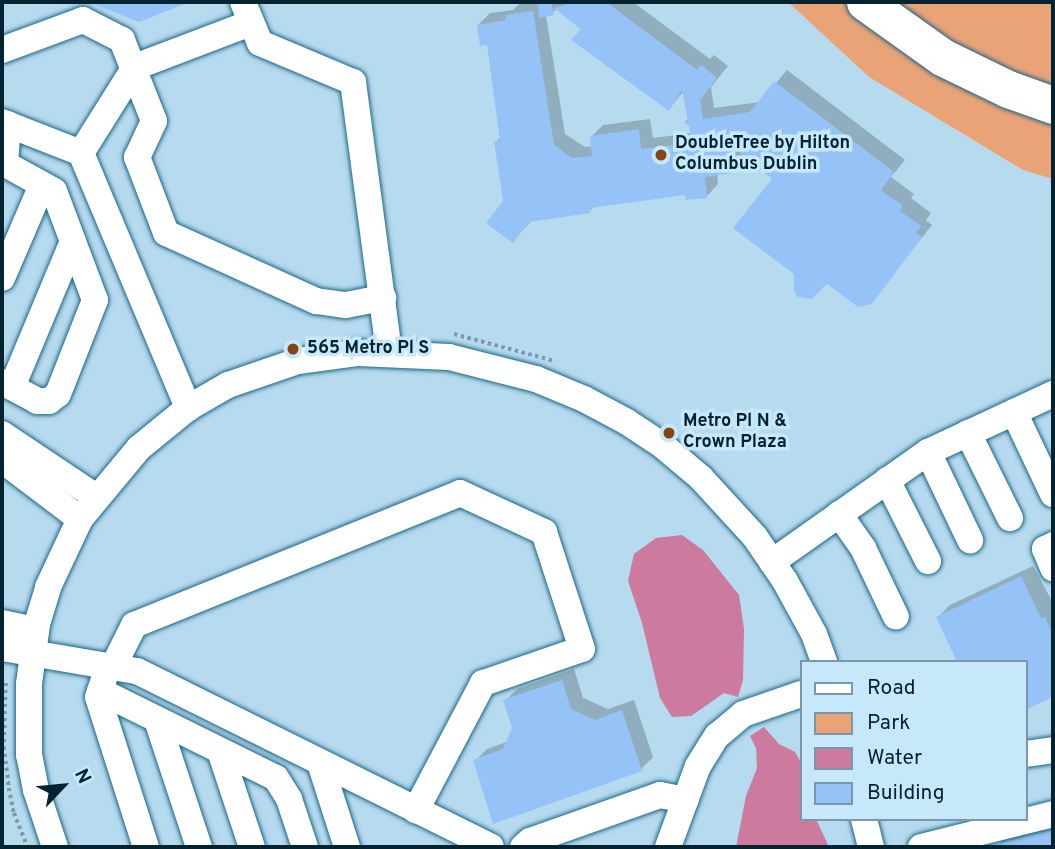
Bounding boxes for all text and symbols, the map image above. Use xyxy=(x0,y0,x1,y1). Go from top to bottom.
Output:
place label: DoubleTree by Hilton Columbus Dublin xyxy=(675,134,850,176)
marker: DoubleTree by Hilton Columbus Dublin xyxy=(653,147,669,163)
place label: 565 Metro Pl S xyxy=(307,338,429,360)
marker: 565 Metro Pl S xyxy=(285,341,301,357)
place label: Metro Pl N & Crown Plaza xyxy=(683,412,787,454)
marker: Metro Pl N & Crown Plaza xyxy=(661,425,677,441)
legend xyxy=(800,660,1027,821)
text: Road xyxy=(867,675,916,702)
text: Park xyxy=(867,710,910,737)
text: Water xyxy=(867,745,922,772)
north arrow xyxy=(28,751,98,821)
text: N xyxy=(68,765,96,788)
text: Building xyxy=(867,780,945,807)

